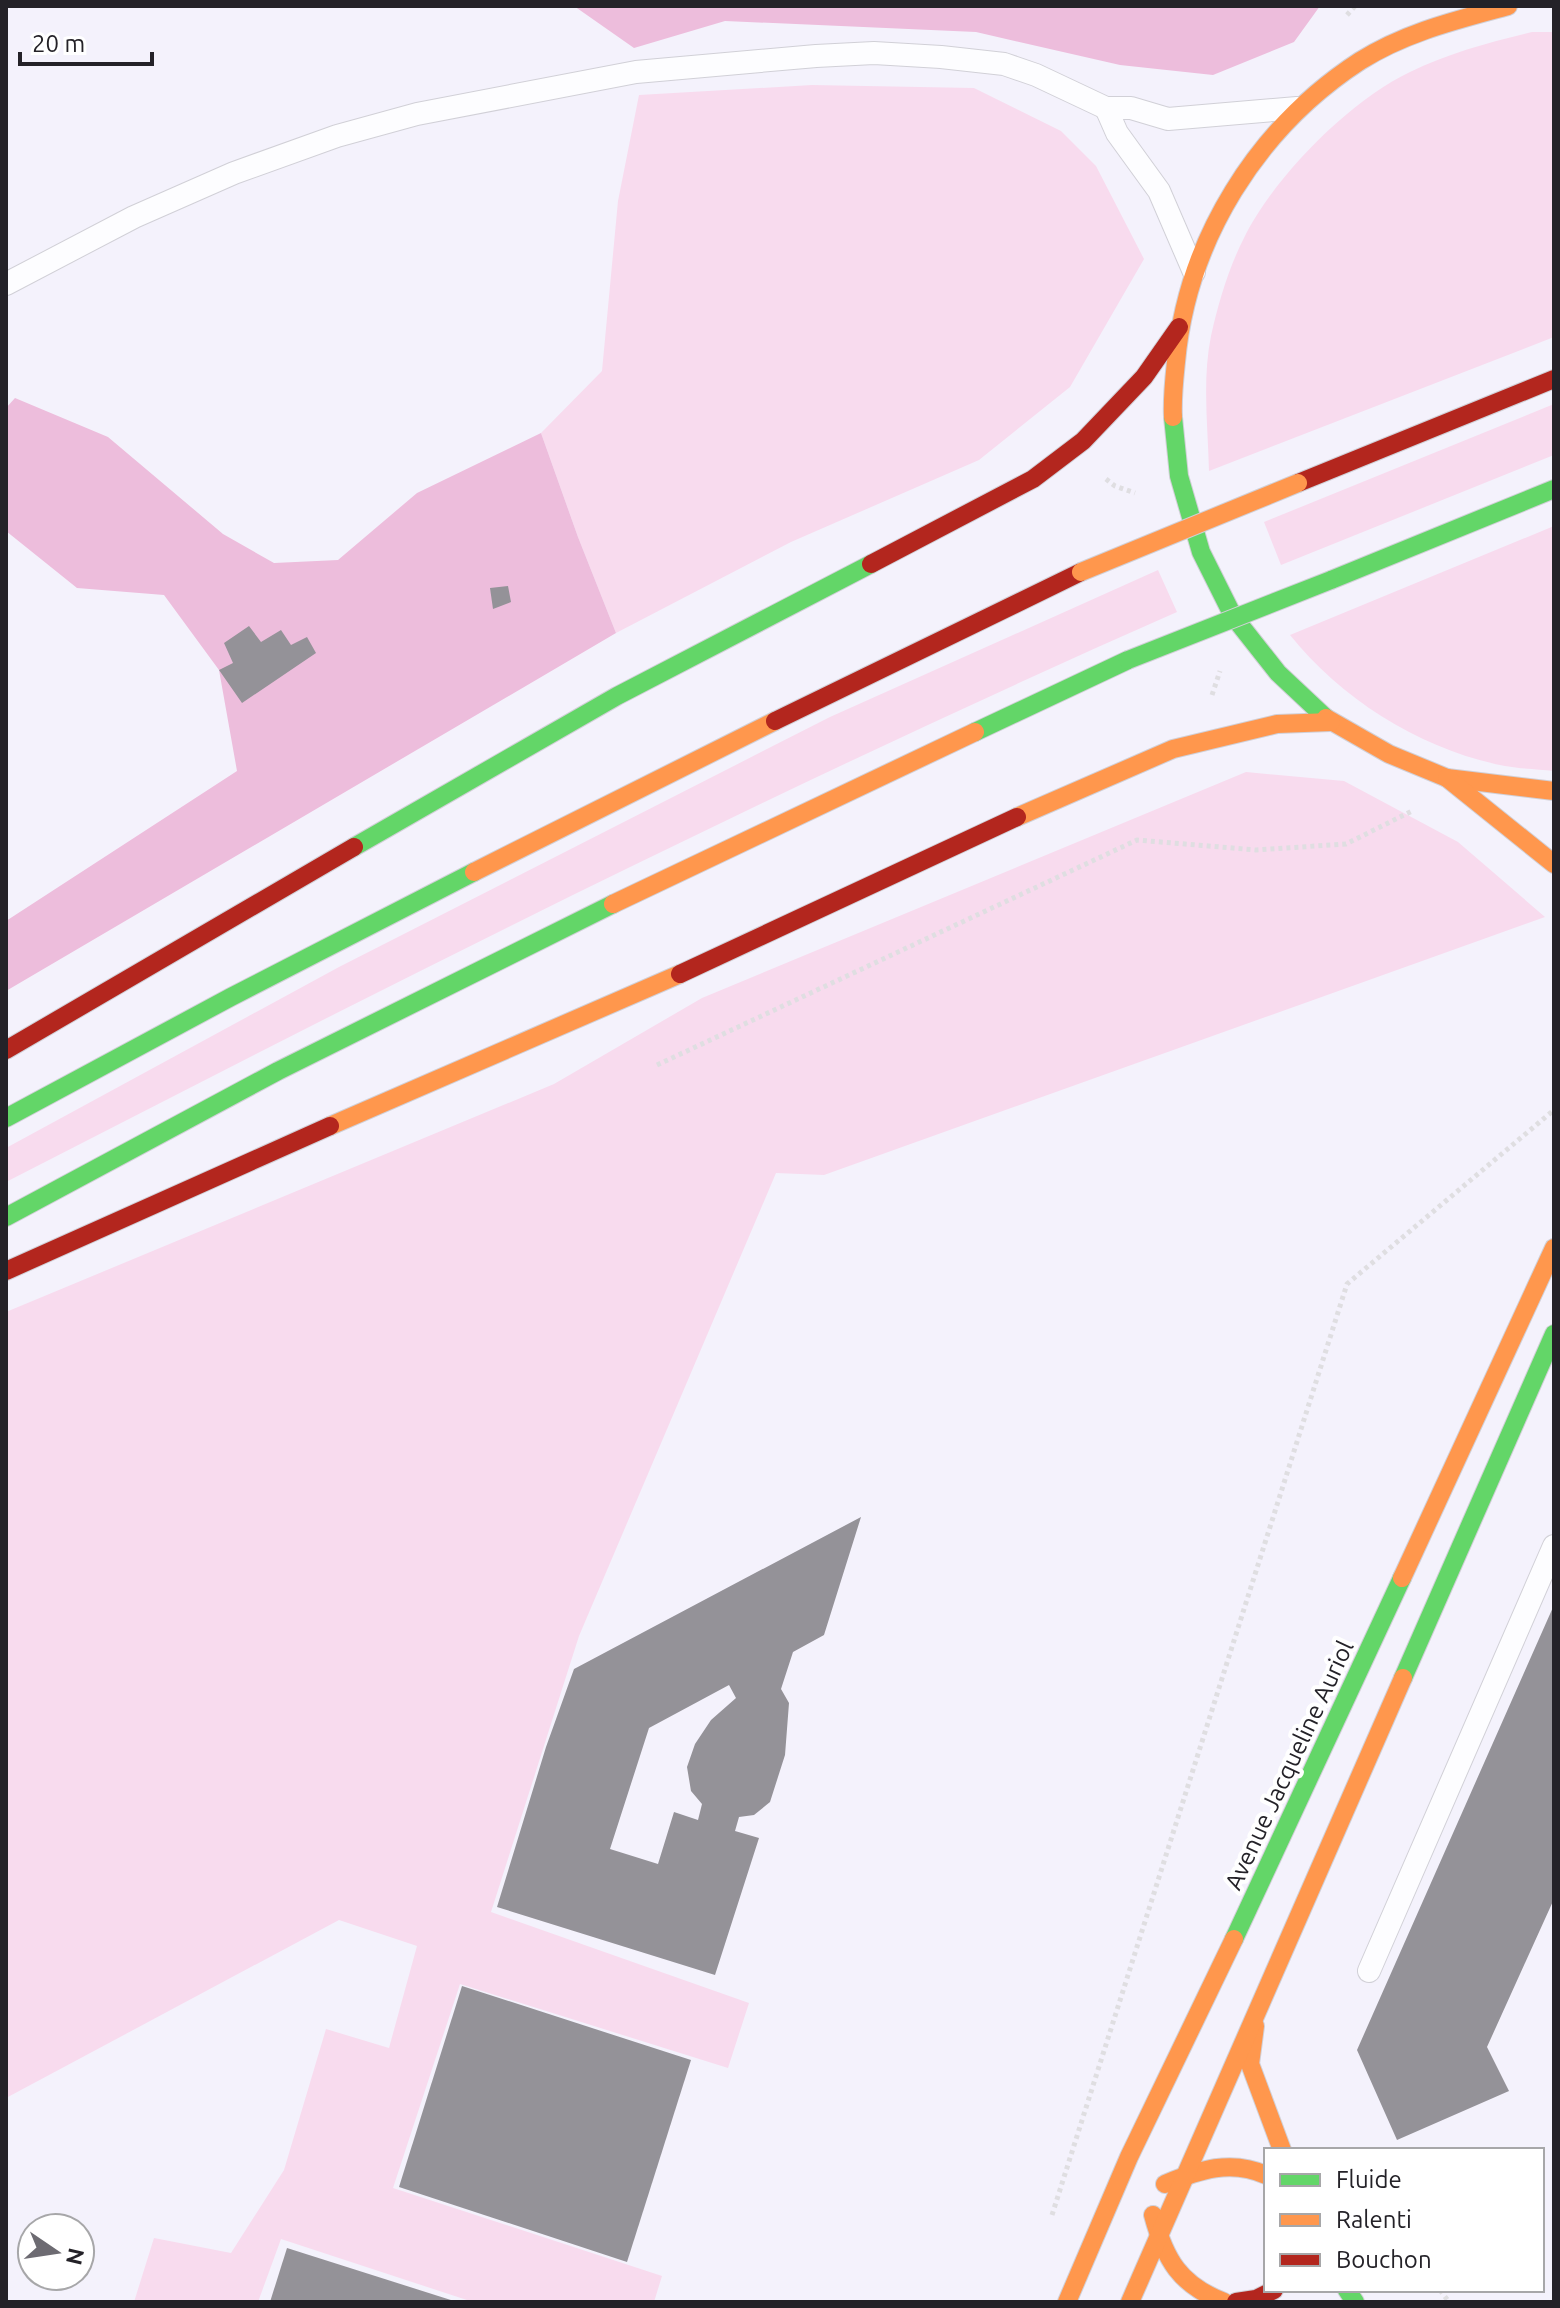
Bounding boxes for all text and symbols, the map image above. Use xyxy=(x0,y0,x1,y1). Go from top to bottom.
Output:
scale bar xyxy=(20,16,152,66)
text: 20 m xyxy=(32,30,85,57)
street label: Avenue Jacqueline Auriol xyxy=(1219,1636,1359,1894)
legend xyxy=(1264,2148,1544,2292)
text: Fluide xyxy=(1336,2166,1402,2193)
text: Ralenti xyxy=(1336,2206,1412,2233)
north arrow xyxy=(16,2212,96,2292)
text: N xyxy=(62,2246,90,2267)
text: Bouchon xyxy=(1336,2246,1432,2273)

